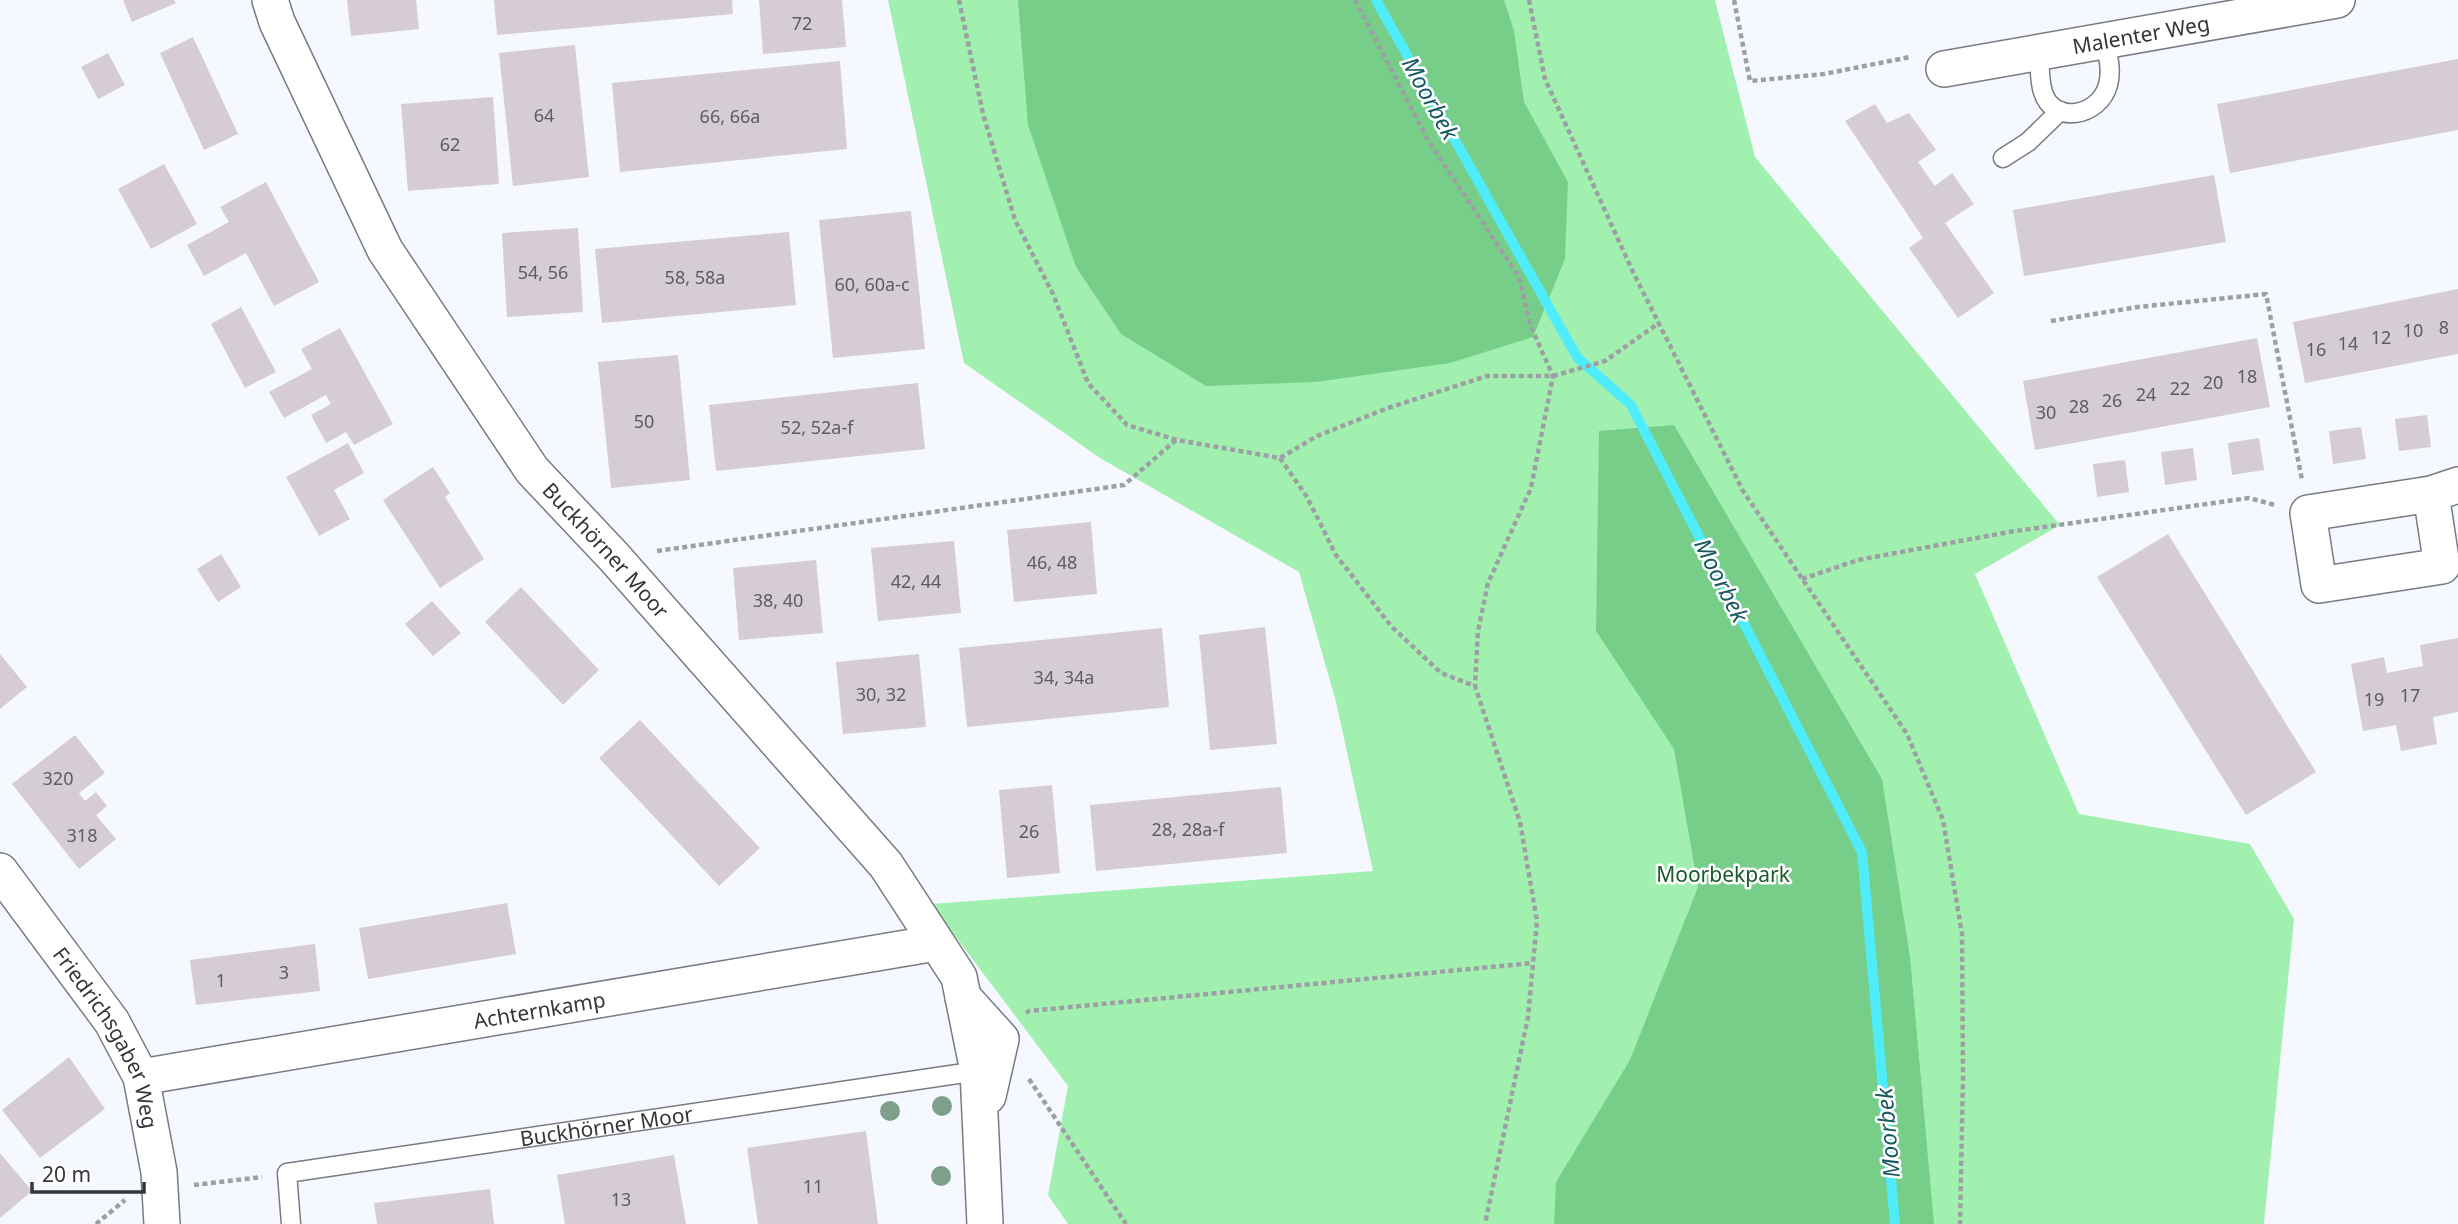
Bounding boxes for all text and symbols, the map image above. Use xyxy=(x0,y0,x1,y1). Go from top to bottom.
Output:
street label: Malenter Weg xyxy=(2070,9,2212,60)
house number: 72 xyxy=(792,11,812,35)
water label: Moorbek xyxy=(1395,51,1468,147)
house number: 64 xyxy=(534,103,554,127)
house number: 66, 66a xyxy=(700,104,760,128)
house number: 62 xyxy=(440,132,460,156)
house number: 54, 56 xyxy=(518,260,568,284)
house number: 58, 58a xyxy=(665,265,725,289)
house number: 60, 60a-c xyxy=(834,272,910,296)
house number: 8 xyxy=(2439,315,2449,339)
house number: 10 xyxy=(2403,318,2423,342)
house number: 12 xyxy=(2371,325,2391,349)
house number: 14 xyxy=(2338,331,2358,355)
house number: 16 xyxy=(2306,337,2326,361)
house number: 18 xyxy=(2237,364,2257,388)
house number: 20 xyxy=(2203,370,2223,394)
house number: 22 xyxy=(2170,376,2190,400)
house number: 24 xyxy=(2136,382,2156,406)
house number: 26 xyxy=(2102,388,2122,412)
house number: 28 xyxy=(2069,394,2089,418)
house number: 30 xyxy=(2036,400,2056,424)
house number: 50 xyxy=(634,409,654,433)
house number: 52, 52a-f xyxy=(781,415,854,439)
street label: Buckhörner Moor xyxy=(537,476,676,624)
water label: Moorbek xyxy=(1687,532,1758,629)
house number: 46, 48 xyxy=(1027,550,1077,574)
house number: 42, 44 xyxy=(891,569,941,593)
house number: 38, 40 xyxy=(753,588,803,612)
house number: 34, 34a xyxy=(1034,665,1094,689)
house number: 30, 32 xyxy=(856,682,906,706)
house number: 17 xyxy=(2400,683,2420,707)
house number: 19 xyxy=(2364,687,2384,711)
house number: 320 xyxy=(43,766,73,790)
house number: 28, 28a-f xyxy=(1152,817,1225,841)
house number: 26 xyxy=(1019,819,1039,843)
house number: 318 xyxy=(67,823,97,847)
park label: Moorbekpark xyxy=(1656,860,1791,888)
street label: Friedrichsgaber Weg xyxy=(47,941,164,1131)
house number: 3 xyxy=(279,960,289,984)
house number: 1 xyxy=(216,968,226,992)
street label: Achternkamp xyxy=(471,985,607,1035)
water label: Moorbek xyxy=(1867,1085,1907,1180)
street label: Buckhörner Moor xyxy=(518,1099,695,1152)
scale bar xyxy=(32,1150,144,1194)
text: 20 m xyxy=(42,1160,91,1188)
house number: 11 xyxy=(803,1174,823,1198)
house number: 13 xyxy=(611,1187,631,1211)

